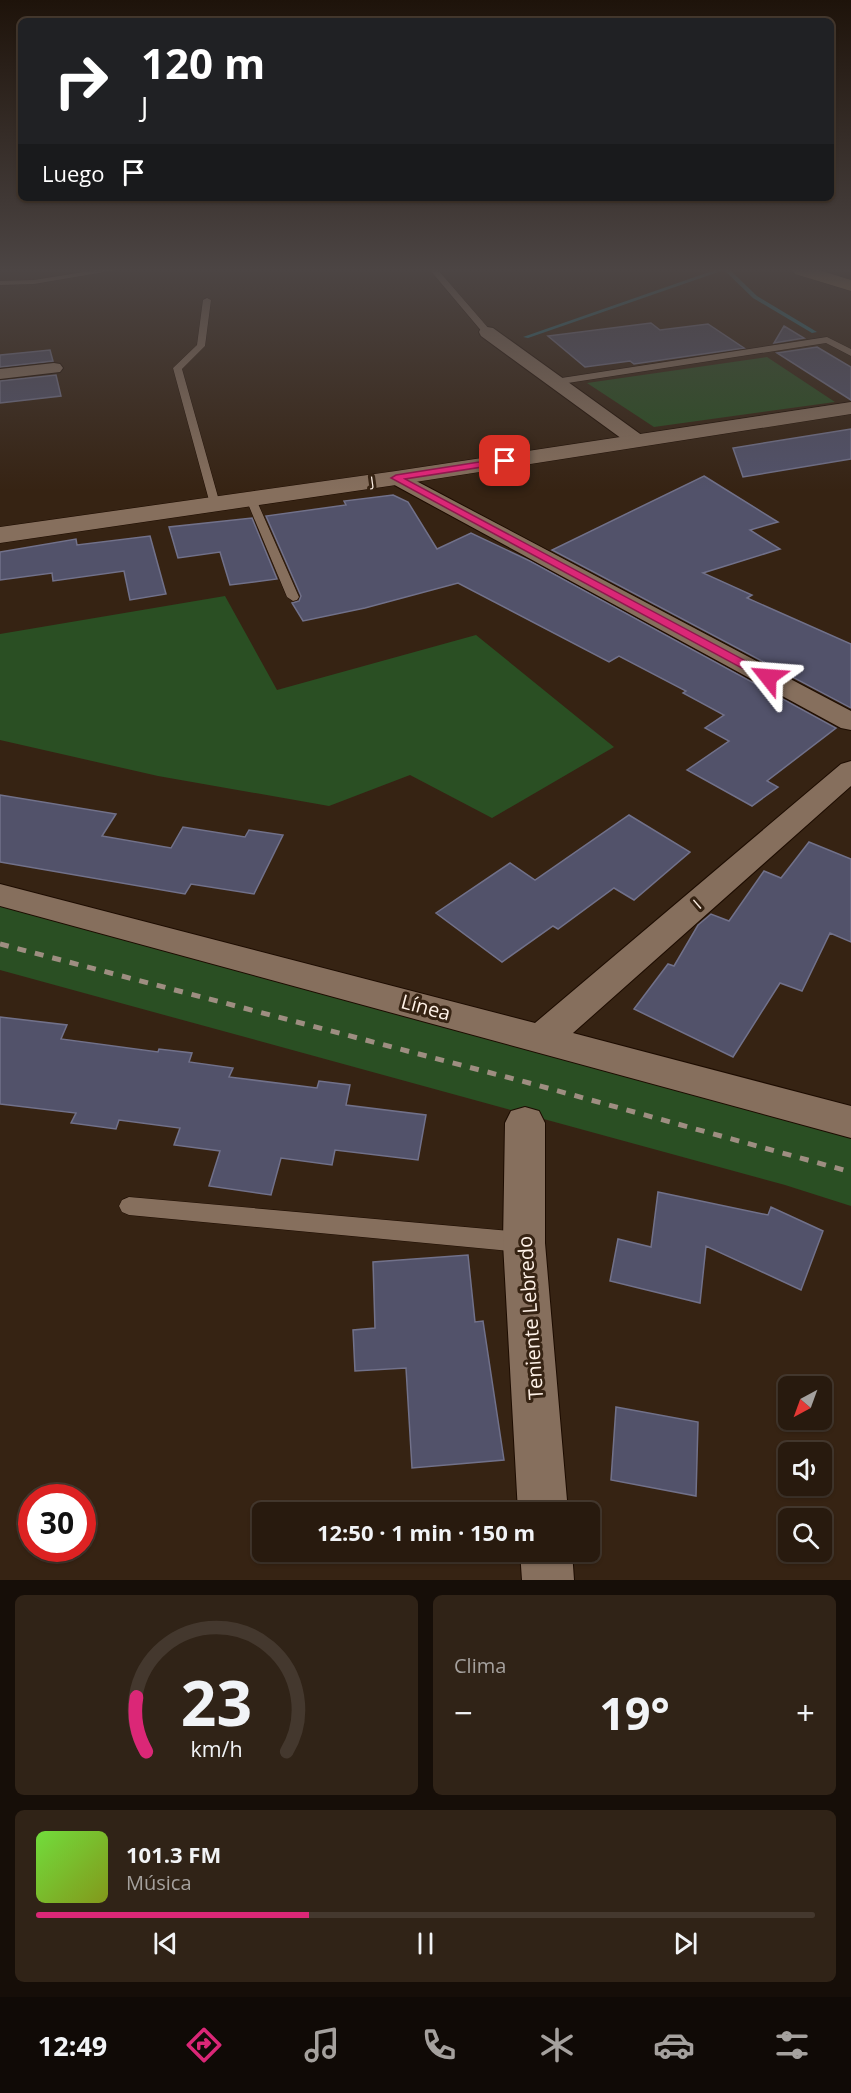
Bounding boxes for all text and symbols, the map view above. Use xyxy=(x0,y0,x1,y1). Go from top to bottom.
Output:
text: 120 m xyxy=(141,34,265,91)
icon: right xyxy=(42,42,120,120)
text: J xyxy=(141,88,148,125)
icon: arrive xyxy=(117,156,150,189)
text: Luego xyxy=(42,158,105,188)
pin xyxy=(479,435,530,486)
icon: arrive xyxy=(488,444,521,477)
street label: J xyxy=(367,471,375,491)
position arrow xyxy=(736,645,800,709)
street label: I xyxy=(688,894,706,914)
street label: Línea xyxy=(398,987,454,1027)
street label: Teniente Lebredo xyxy=(511,1235,549,1401)
north arrow xyxy=(778,1376,832,1430)
map controls xyxy=(778,1376,832,1562)
button: sound xyxy=(778,1442,832,1496)
speed limit sign: 30 xyxy=(18,1484,96,1562)
button: search xyxy=(778,1508,832,1562)
text: 12:50 · 1 min · 150 m xyxy=(317,1517,535,1547)
text: Clima xyxy=(454,1652,506,1679)
text: 23 xyxy=(181,1659,252,1744)
text: 19° xyxy=(599,1682,670,1743)
text: − xyxy=(454,1690,473,1735)
text: + xyxy=(796,1690,815,1735)
text: km/h xyxy=(190,1734,243,1763)
text: 101.3 FM xyxy=(126,1839,221,1869)
text: Música xyxy=(126,1869,192,1896)
icon: previous xyxy=(149,1927,182,1960)
icon: pause xyxy=(409,1927,442,1960)
icon: next xyxy=(669,1927,702,1960)
icon: directions xyxy=(183,2024,225,2066)
icon: music xyxy=(301,2024,343,2066)
icon: phone xyxy=(418,2024,460,2066)
icon: climate xyxy=(536,2024,578,2066)
icon: car xyxy=(653,2024,695,2066)
icon: filters xyxy=(771,2024,813,2066)
text: 12:49 xyxy=(38,2027,107,2064)

